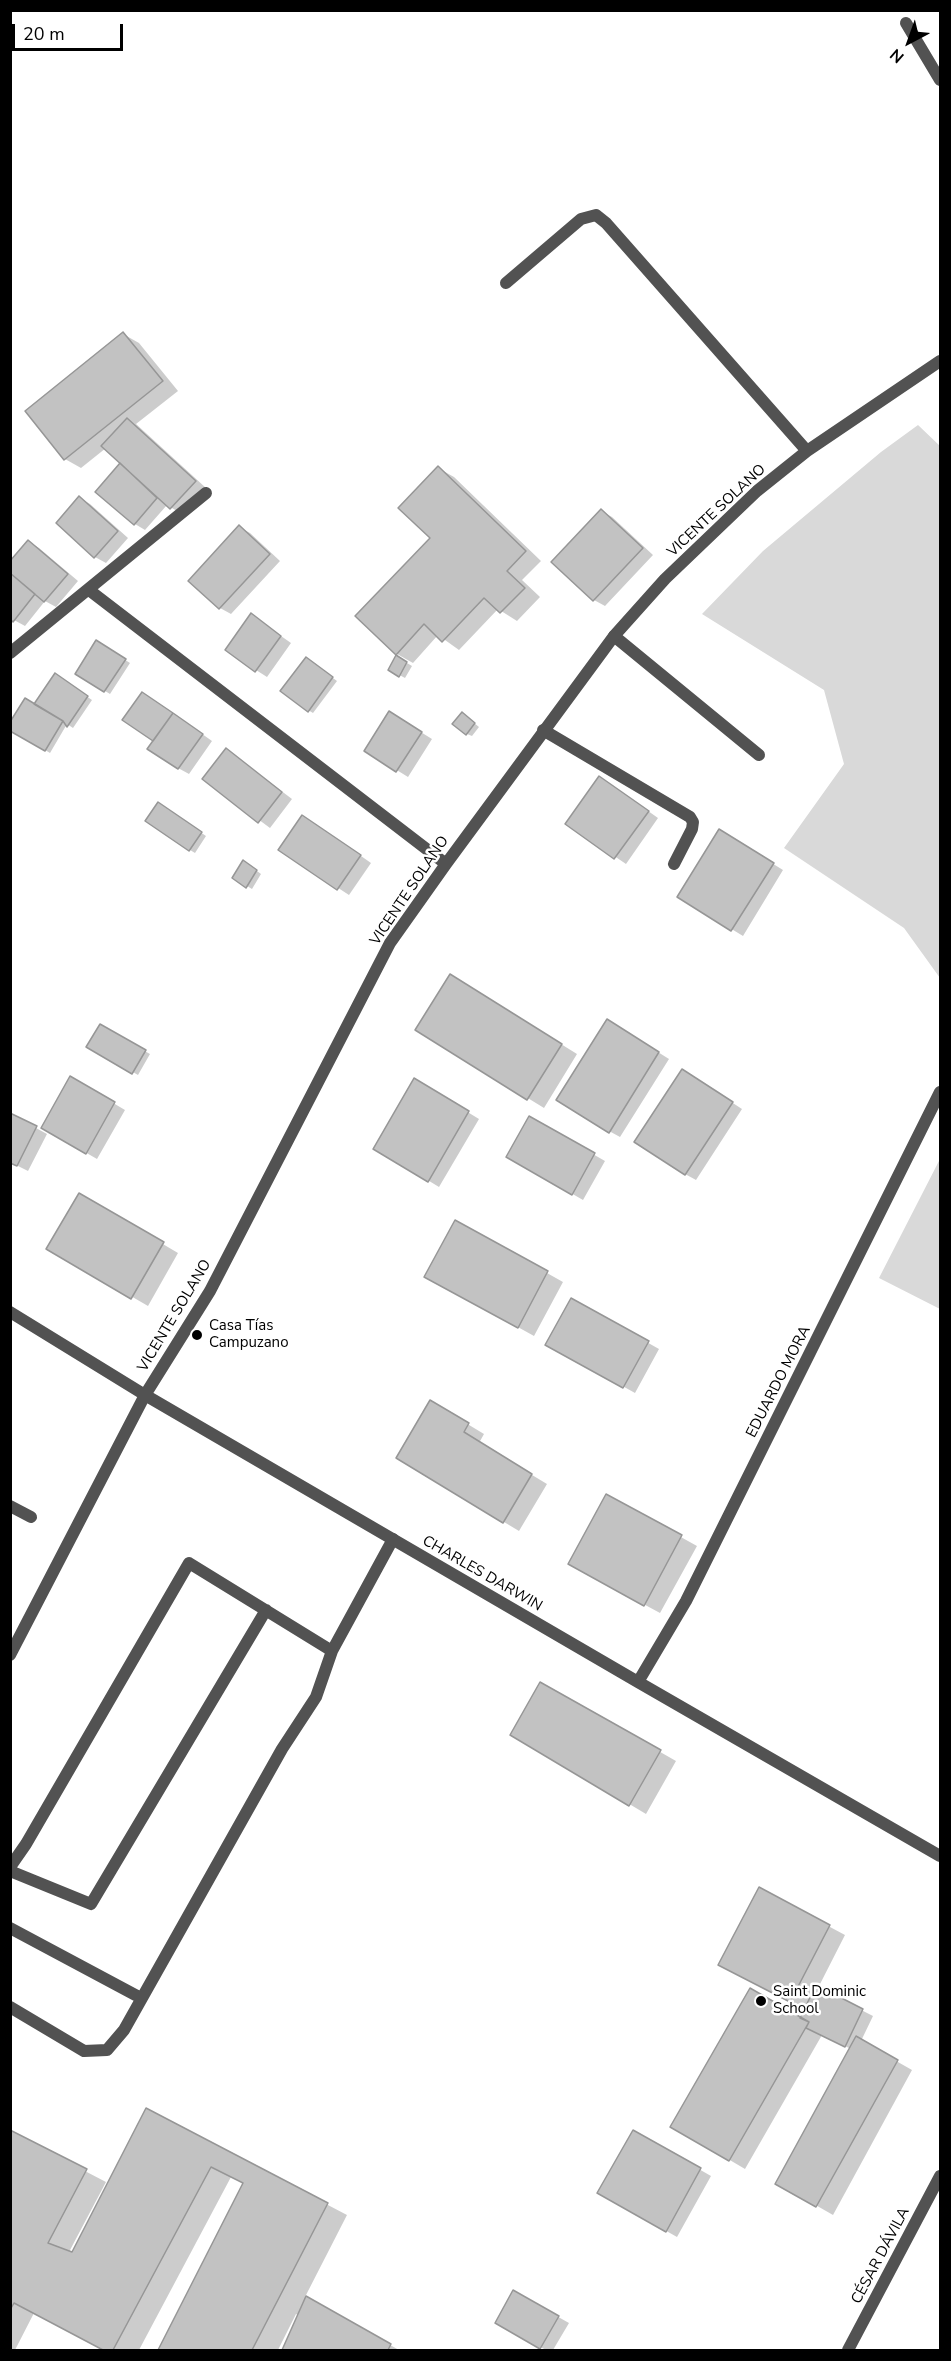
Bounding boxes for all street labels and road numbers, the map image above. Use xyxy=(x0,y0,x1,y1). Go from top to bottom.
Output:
street label: VICENTE SOLANO xyxy=(664,461,770,561)
street label: VICENTE SOLANO xyxy=(367,833,453,949)
street label: VICENTE SOLANO xyxy=(134,1257,216,1375)
street label: EDUARDO MORA xyxy=(743,1323,815,1441)
street label: CHARLES DARWIN xyxy=(419,1532,545,1616)
street label: CÉSAR DÁVILA xyxy=(848,2205,914,2307)

